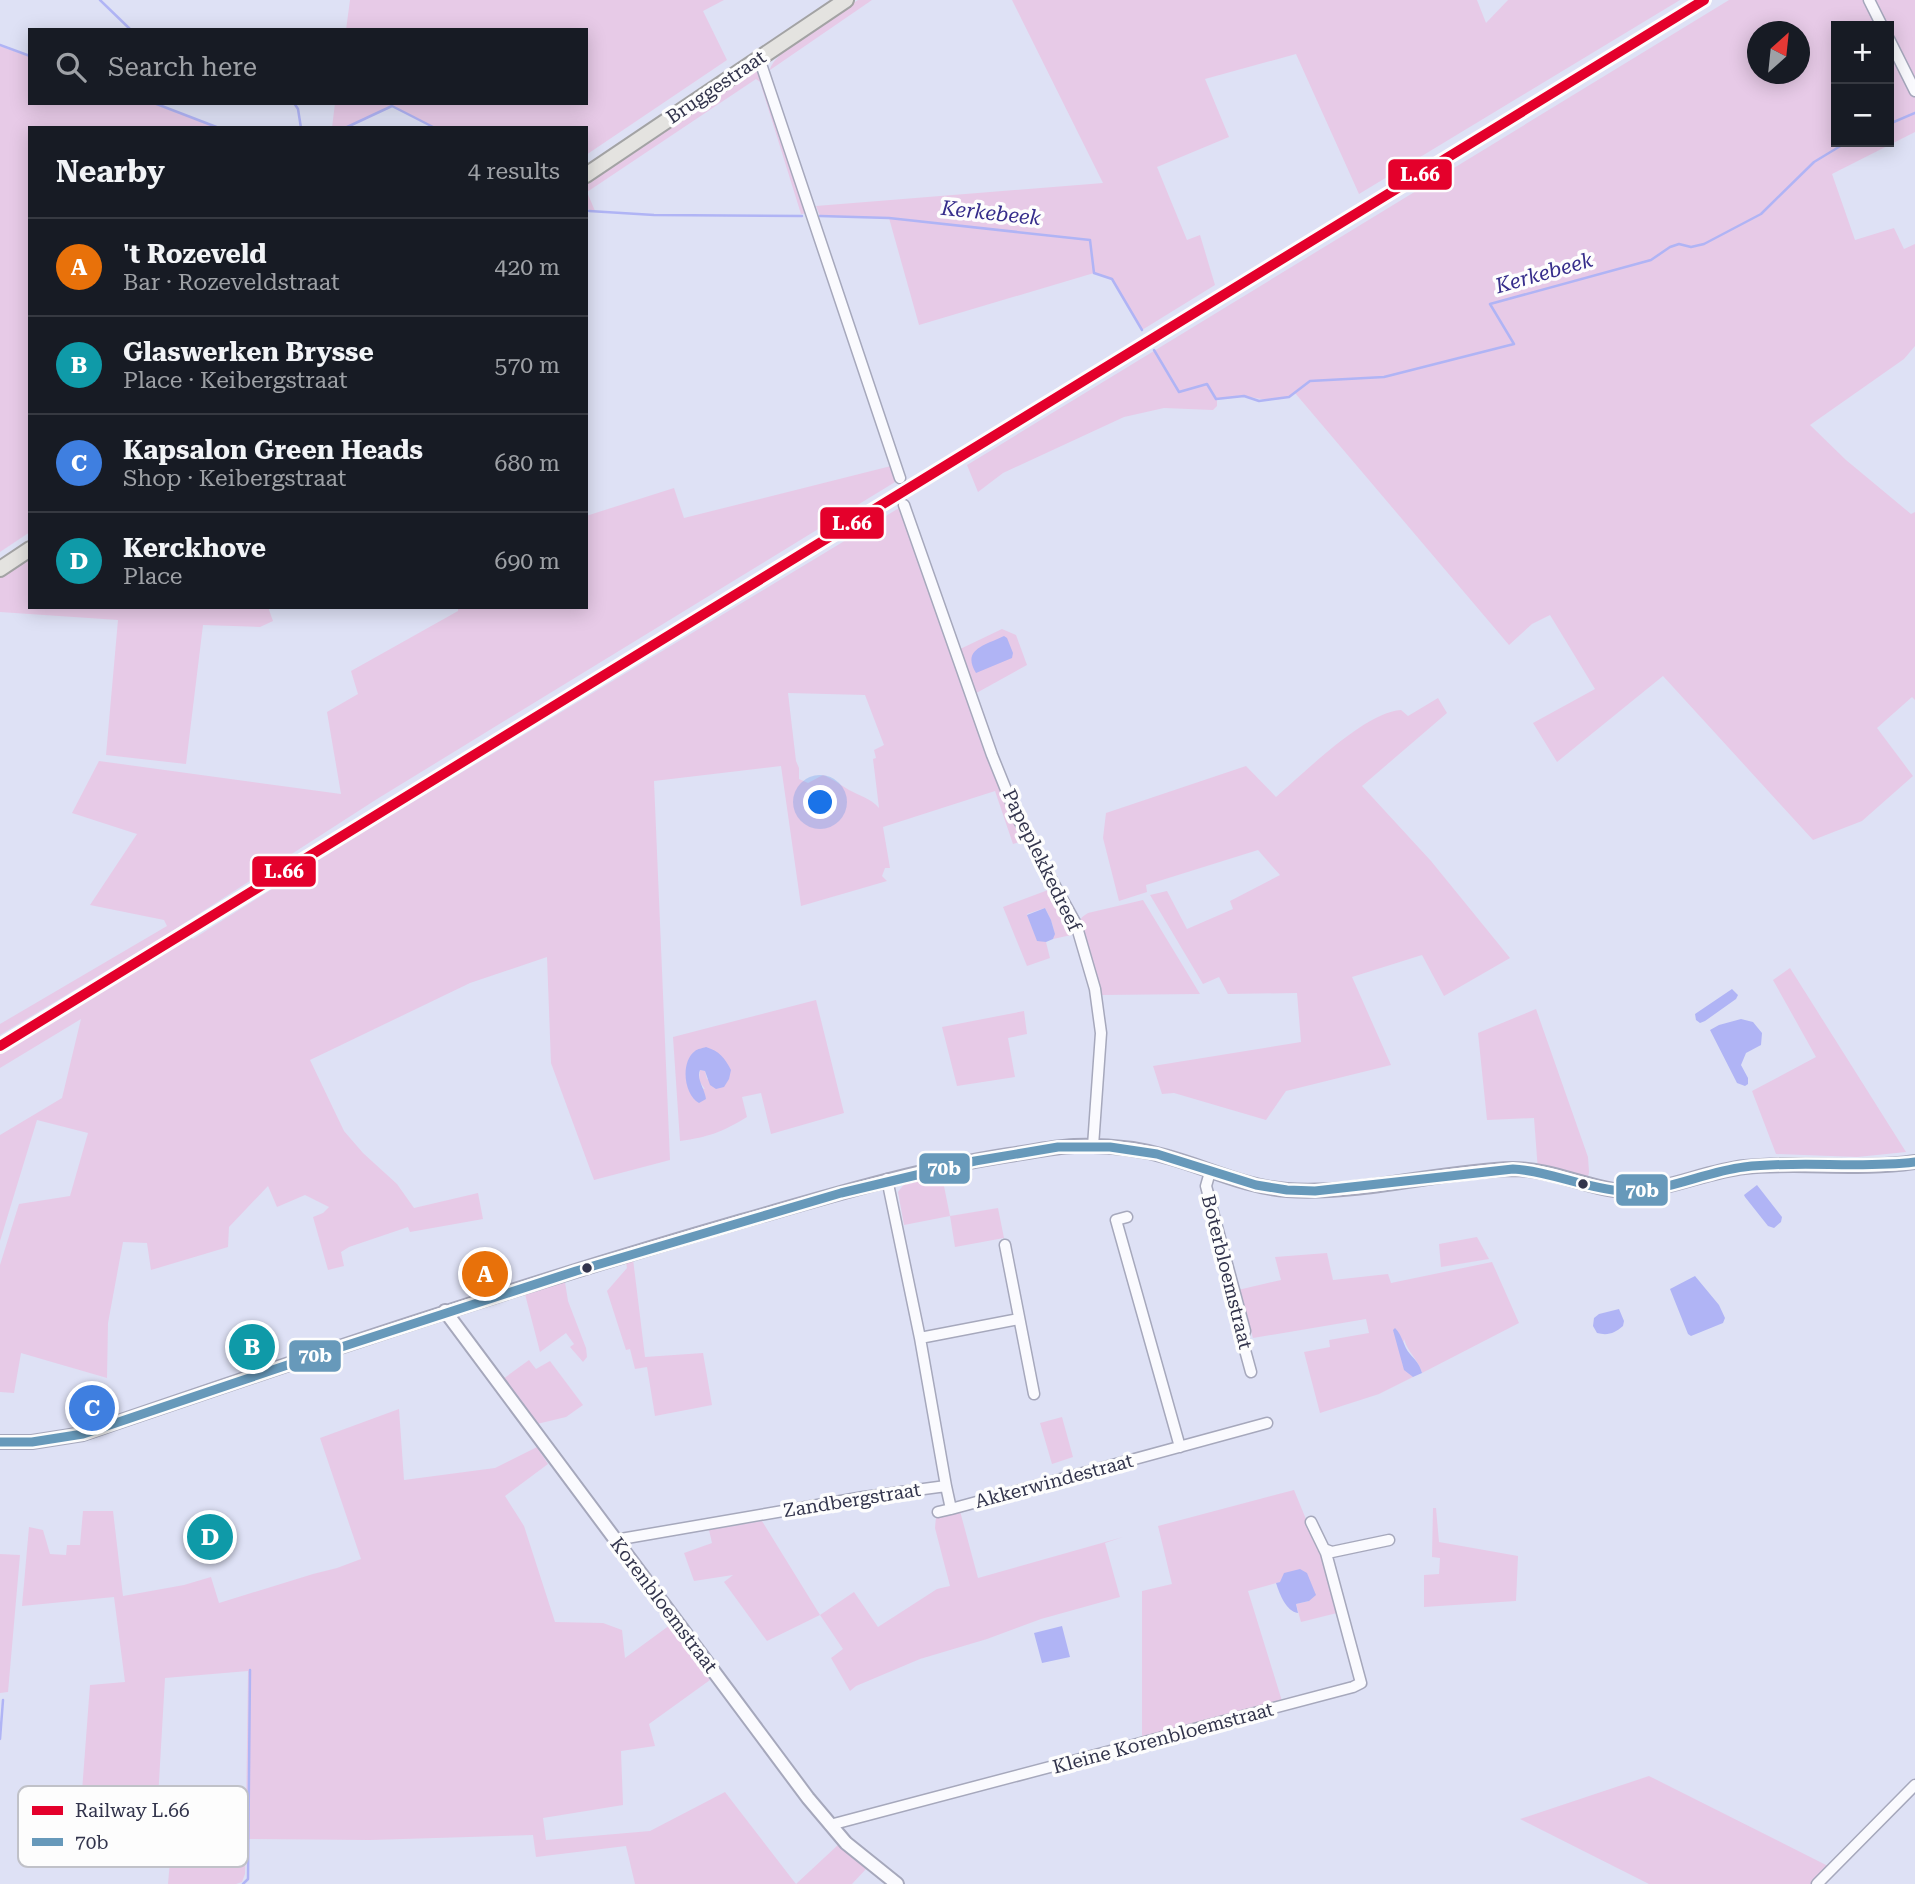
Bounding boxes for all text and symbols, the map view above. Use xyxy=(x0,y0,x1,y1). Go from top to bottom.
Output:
north arrow xyxy=(1747,21,1810,84)
map controls xyxy=(1831,21,1894,147)
button: + xyxy=(1831,21,1894,84)
search box xyxy=(28,28,588,105)
street label: Bruggestraat xyxy=(662,45,770,129)
icon: search xyxy=(52,48,90,86)
text: Search here xyxy=(108,52,257,82)
button: − xyxy=(1831,84,1894,147)
text: Nearby xyxy=(56,154,165,189)
text: 4 results xyxy=(468,158,560,185)
line badge: L.66 xyxy=(1387,158,1453,191)
text: L.66 xyxy=(1400,163,1440,186)
water label: Kerkebeek xyxy=(939,196,1043,230)
text: 't Rozeveld xyxy=(123,239,267,269)
water label: Kerkebeek xyxy=(1492,247,1596,299)
text: A xyxy=(71,254,87,281)
text: 420 m xyxy=(495,254,560,281)
text: Bar · Rozeveldstraat xyxy=(123,269,340,296)
text: Glaswerken Brysse xyxy=(123,337,374,367)
text: B xyxy=(71,352,87,379)
text: 570 m xyxy=(495,352,560,379)
text: Place · Keibergstraat xyxy=(123,367,347,394)
text: Kapsalon Green Heads xyxy=(123,435,423,465)
text: C xyxy=(71,450,87,477)
text: 680 m xyxy=(495,450,560,477)
text: Shop · Keibergstraat xyxy=(123,465,346,492)
line badge: L.66 xyxy=(819,506,885,540)
text: L.66 xyxy=(832,512,872,535)
text: Kerckhove xyxy=(123,533,266,563)
text: D xyxy=(70,548,88,575)
text: 690 m xyxy=(495,548,560,575)
text: Place xyxy=(123,563,182,590)
your location xyxy=(803,785,837,819)
street label: Papeplekkedreef xyxy=(998,785,1087,935)
line badge: L.66 xyxy=(251,855,317,888)
text: L.66 xyxy=(264,860,304,883)
line badge: 70b xyxy=(918,1152,971,1185)
text: 70b xyxy=(927,1157,961,1180)
line badge: 70b xyxy=(1615,1173,1669,1207)
unlabelled marker xyxy=(1576,1177,1590,1191)
text: 70b xyxy=(1625,1179,1659,1202)
street label: Boterbloemstraat xyxy=(1197,1192,1257,1352)
pin: A xyxy=(462,1248,508,1300)
unlabelled marker xyxy=(580,1261,594,1275)
pin: B xyxy=(229,1321,275,1373)
line badge: 70b xyxy=(288,1339,342,1373)
text: 70b xyxy=(298,1344,332,1367)
pin: C xyxy=(69,1382,115,1434)
street label: Akkerwindestraat xyxy=(972,1449,1136,1513)
street label: Zandbergstraat xyxy=(782,1478,922,1522)
pin: D xyxy=(187,1511,233,1563)
street label: Korenbloemstraat xyxy=(606,1533,722,1677)
street label: Kleine Korenbloemstraat xyxy=(1050,1697,1276,1779)
legend xyxy=(18,1786,248,1867)
text: Railway L.66 xyxy=(75,1799,190,1822)
text: 70b xyxy=(75,1831,109,1854)

